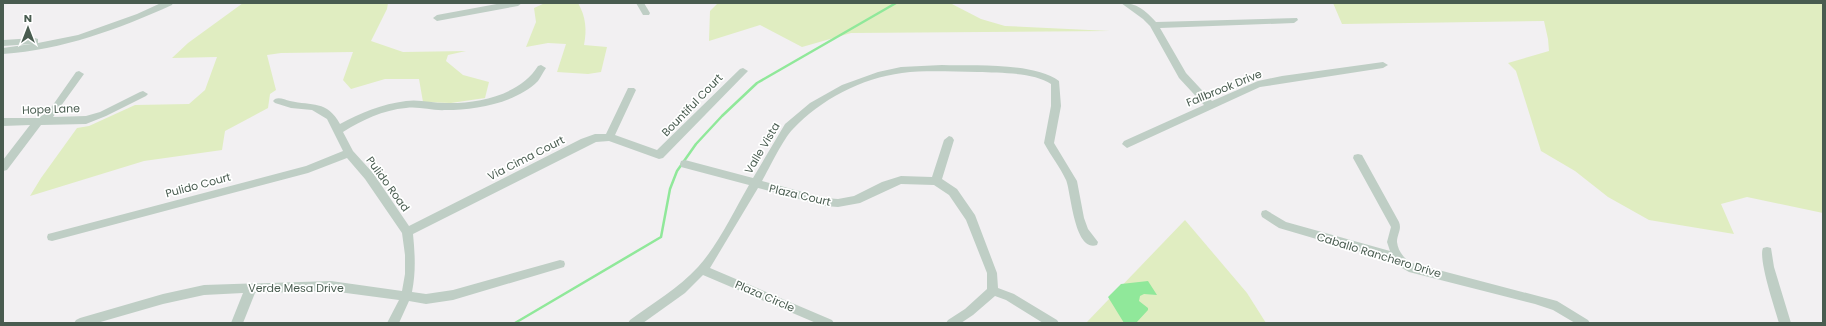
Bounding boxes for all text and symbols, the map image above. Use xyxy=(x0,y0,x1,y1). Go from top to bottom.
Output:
north arrow xyxy=(8,8,48,48)
text: N xyxy=(24,10,32,26)
street label: Fallbrook Drive xyxy=(1184,65,1264,110)
street label: Bountiful Court xyxy=(658,70,726,140)
street label: Hope Lane xyxy=(22,100,80,118)
street label: Valle Vista xyxy=(740,119,784,177)
street label: Via Cima Court xyxy=(485,132,567,184)
street label: Pulido Road xyxy=(362,153,414,215)
street label: Pulido Court xyxy=(164,169,232,201)
street label: Plaza Court xyxy=(768,180,832,210)
street label: Caballo Ranchero Drive xyxy=(1315,228,1443,282)
street label: Plaza Circle xyxy=(733,276,797,316)
street label: Verde Mesa Drive xyxy=(248,280,344,296)

